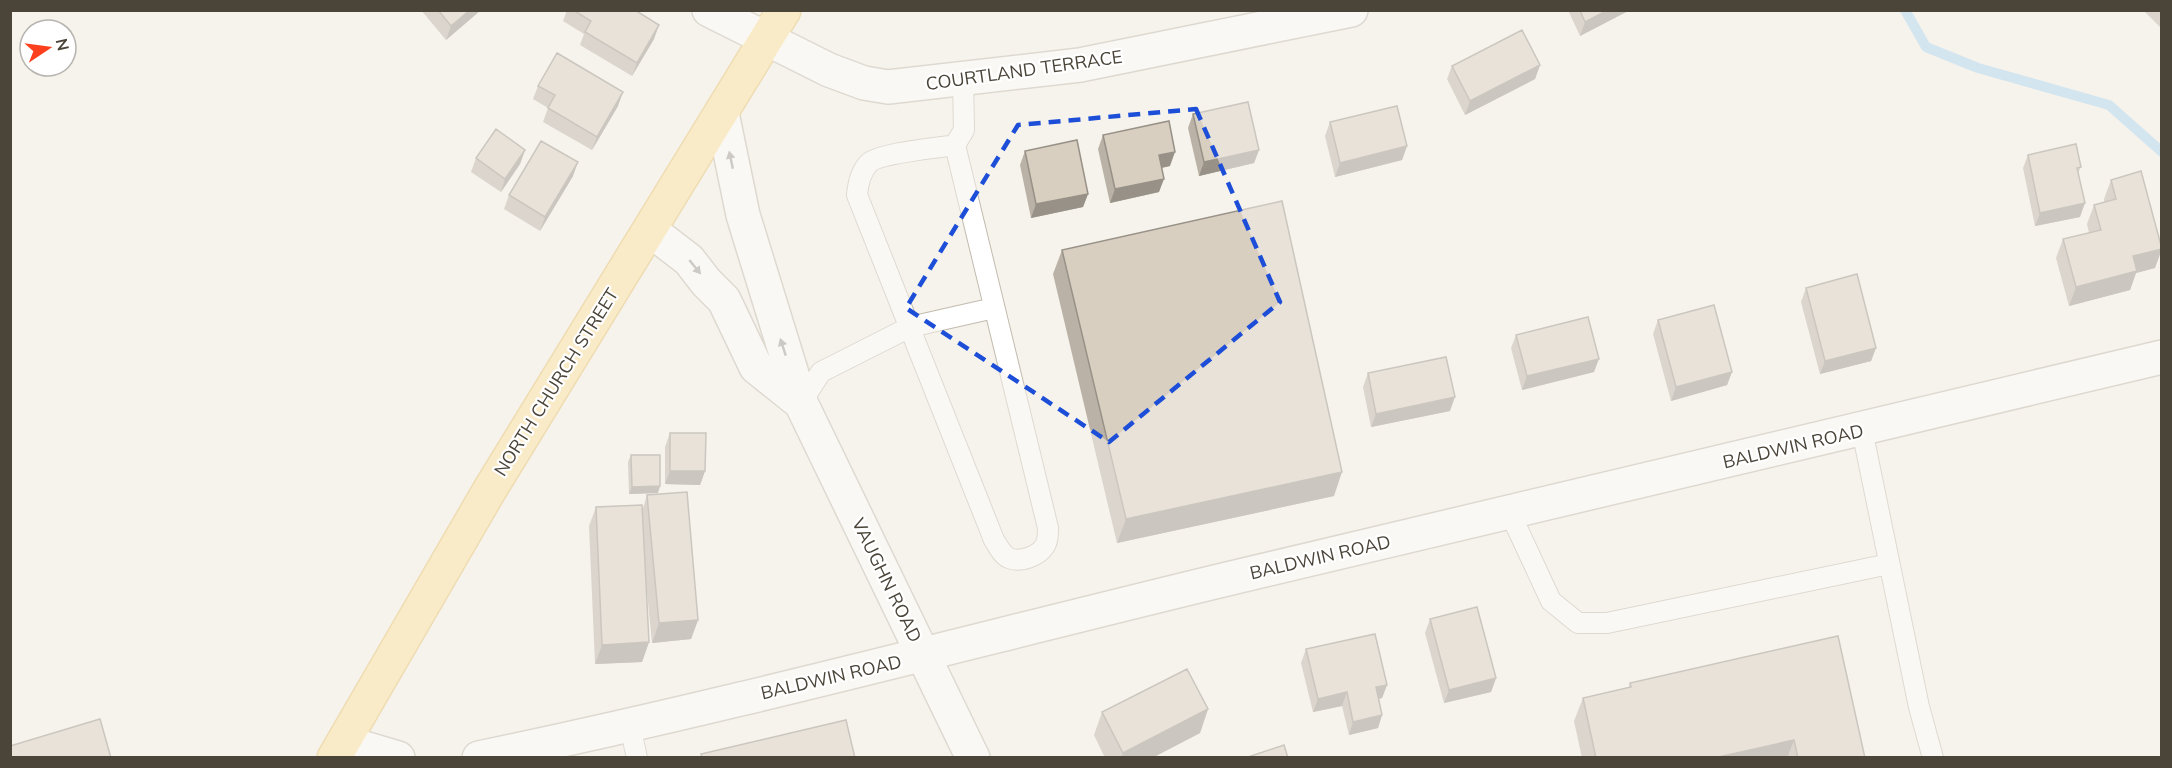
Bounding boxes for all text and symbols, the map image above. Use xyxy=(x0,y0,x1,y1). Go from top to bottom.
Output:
north arrow xyxy=(18,18,78,78)
text: N xyxy=(52,36,74,53)
street label: COURTLAND TERRACE xyxy=(924,45,1124,95)
one-way arrow xyxy=(726,150,735,169)
one-way arrow xyxy=(688,260,700,275)
street label: NORTH CHURCH STREET xyxy=(489,284,623,480)
one-way arrow xyxy=(778,338,787,356)
street label: BALDWIN ROAD xyxy=(1720,419,1866,473)
street label: VAUGHN ROAD xyxy=(847,514,927,646)
street label: BALDWIN ROAD xyxy=(1247,530,1393,584)
street label: BALDWIN ROAD xyxy=(758,650,904,704)

